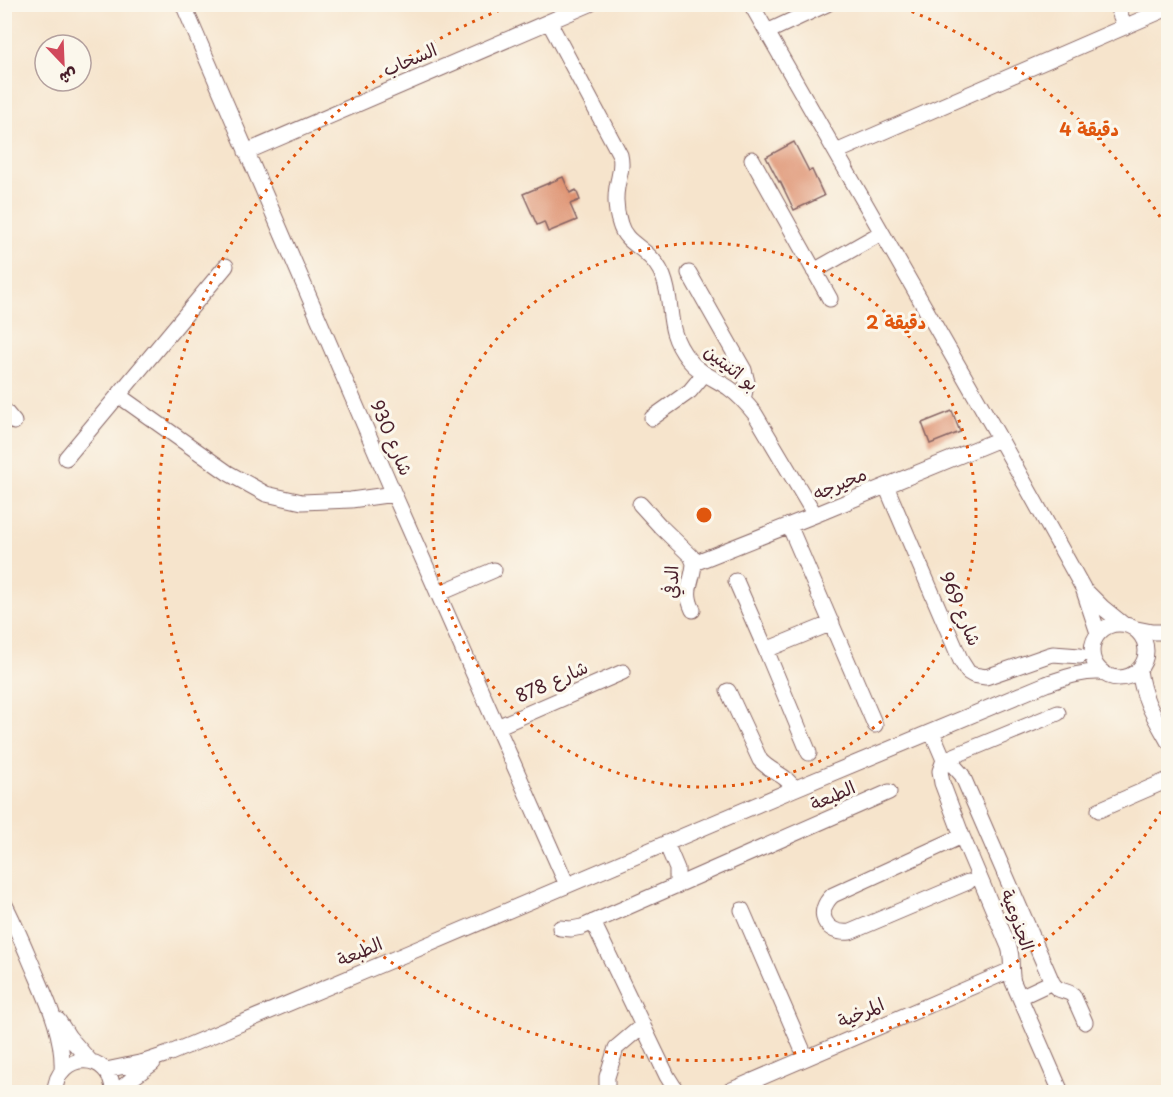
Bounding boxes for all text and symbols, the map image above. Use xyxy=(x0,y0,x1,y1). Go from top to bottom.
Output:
north arrow xyxy=(33,33,93,93)
street label: السحاب xyxy=(378,35,441,82)
text: ش xyxy=(56,63,82,92)
text: 4 دقيقة xyxy=(1059,115,1119,142)
text: 2 دقيقة xyxy=(866,308,926,335)
street label: بو اثنيتين xyxy=(699,337,765,397)
street label: شارع 930 xyxy=(364,395,420,479)
street label: محيرجه xyxy=(808,459,870,506)
centre of rings xyxy=(694,505,714,525)
street label: الدفي xyxy=(657,565,685,599)
street label: شارع 969 xyxy=(934,567,989,650)
street label: شارع 878 xyxy=(511,653,592,709)
street label: الطبعة xyxy=(806,773,859,816)
street label: الجذوعية xyxy=(995,885,1042,954)
street label: الطبعة xyxy=(333,929,386,972)
street label: المرخية xyxy=(833,990,888,1033)

